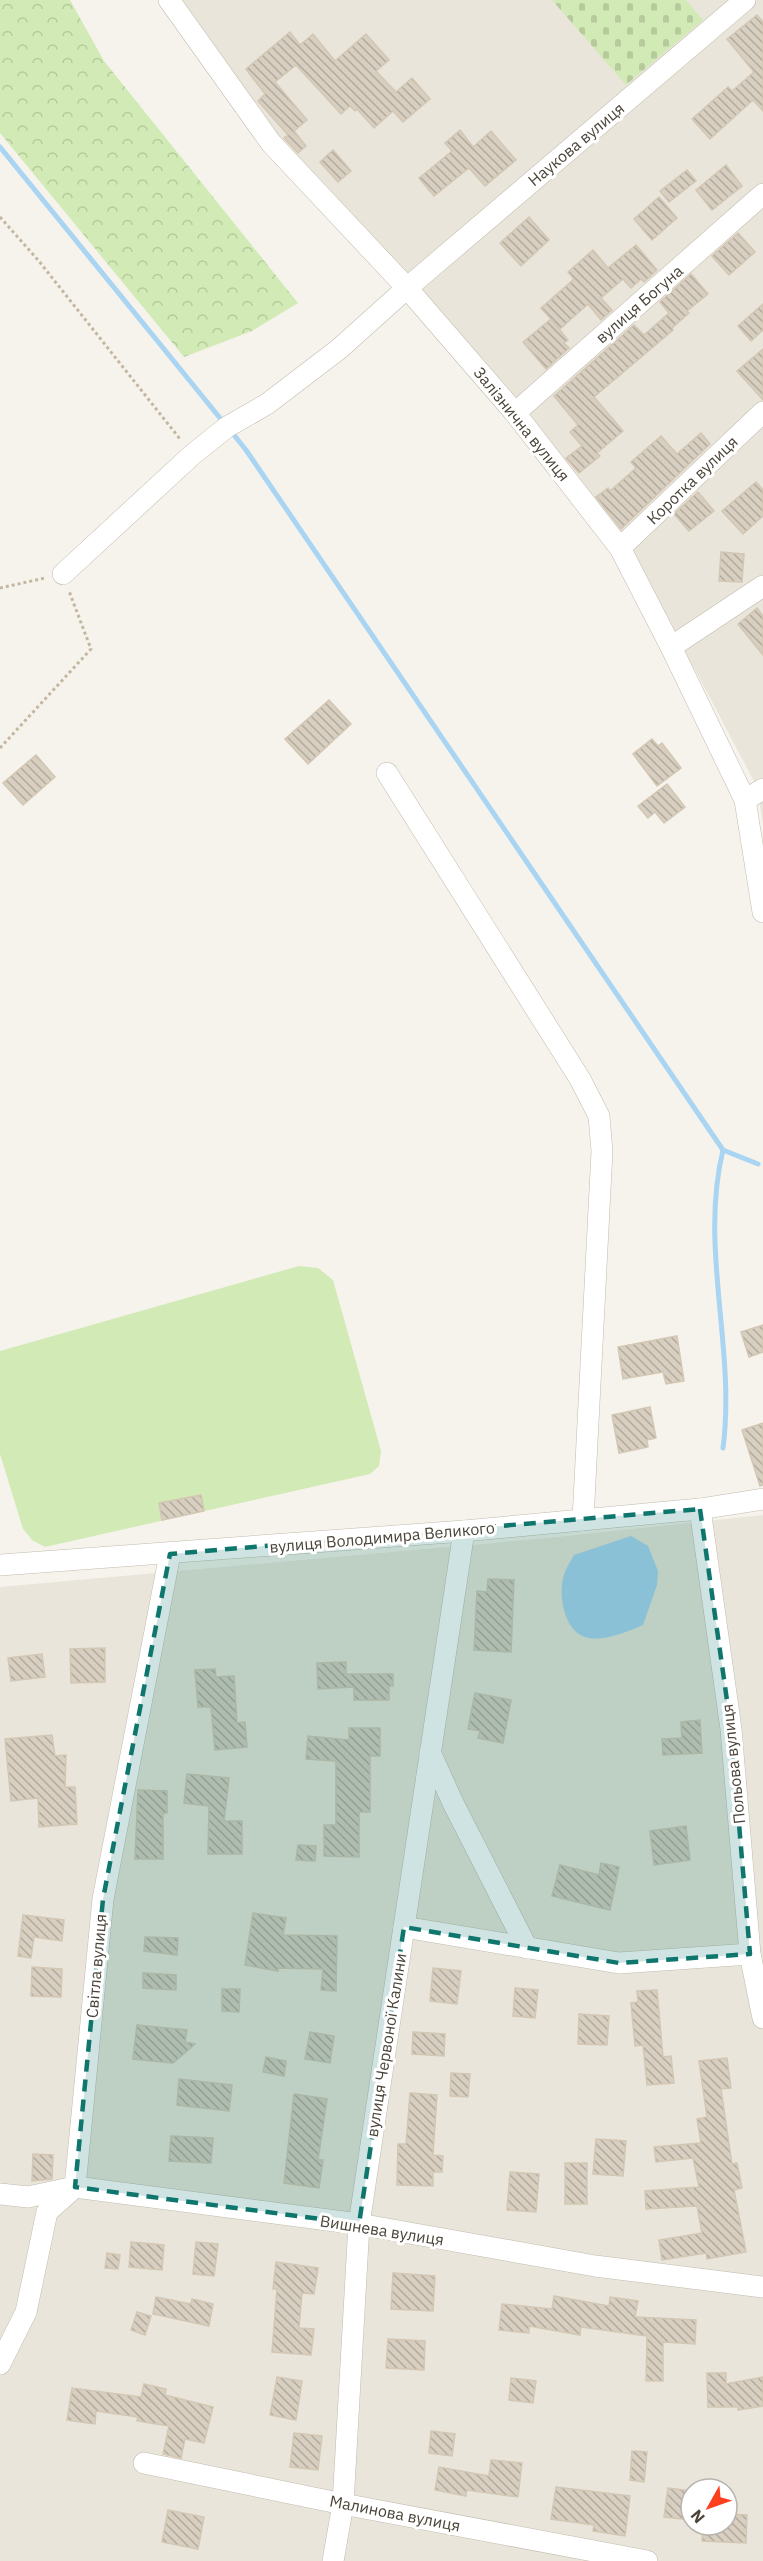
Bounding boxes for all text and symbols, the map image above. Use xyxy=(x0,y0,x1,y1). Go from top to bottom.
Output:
street label: Наукова вулиця xyxy=(524,98,628,190)
street label: вулиця Богуна xyxy=(591,260,687,347)
street label: Залізнична вулиця xyxy=(470,363,574,485)
street label: Коротка вулиця xyxy=(642,432,742,528)
street label: вулиця Володимира Великого xyxy=(268,1517,496,1557)
street label: Польова вулиця xyxy=(717,1703,749,1825)
street label: Світла вулиця xyxy=(81,1913,111,2019)
street label: вулиця Червоної Калини xyxy=(362,1952,410,2138)
street label: Вишнева вулиця xyxy=(319,2210,445,2250)
north arrow xyxy=(679,2477,739,2537)
street label: Малинова вулиця xyxy=(328,2491,462,2535)
text: N xyxy=(686,2506,709,2528)

